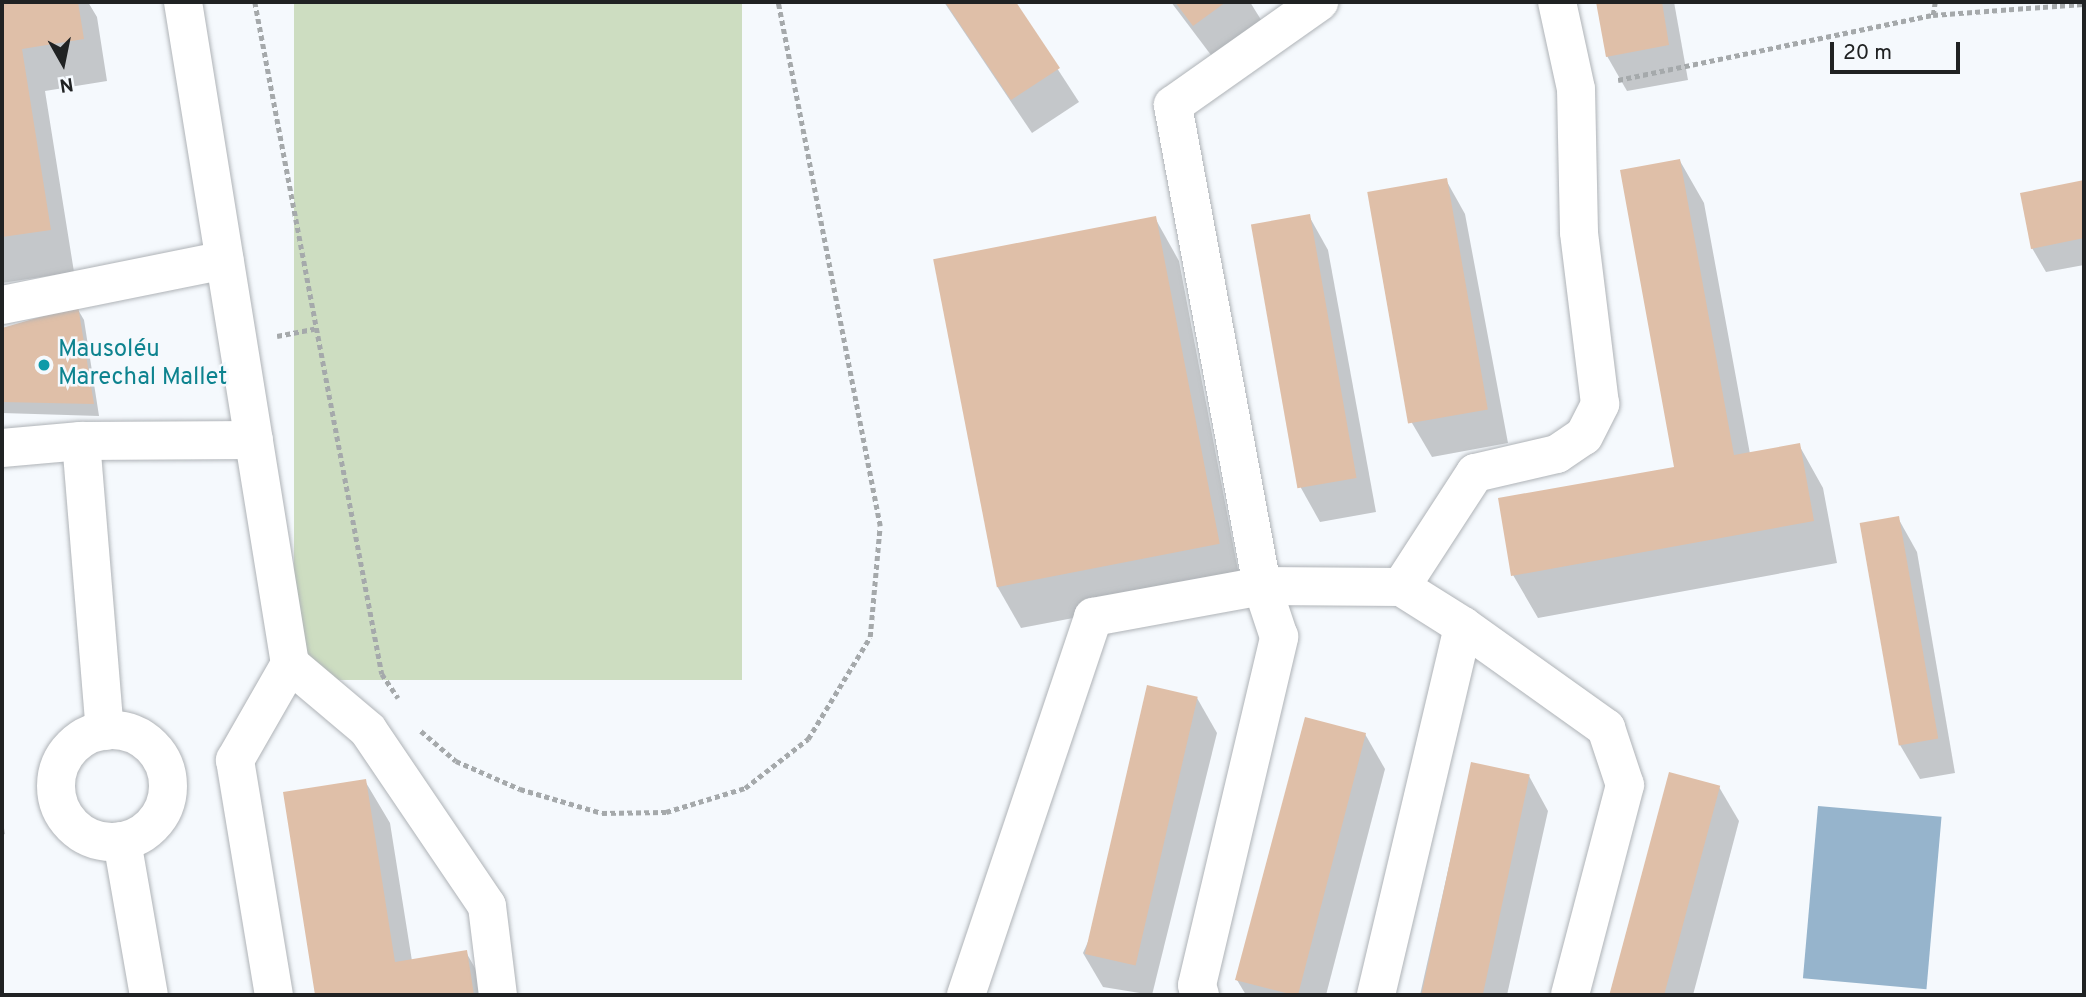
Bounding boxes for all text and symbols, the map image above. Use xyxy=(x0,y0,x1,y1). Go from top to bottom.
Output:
north arrow xyxy=(28,28,98,98)
scale bar xyxy=(1834,28,1964,72)
text: 20 m xyxy=(1843,40,1892,67)
text: N xyxy=(58,71,75,97)
place label: Mausoléu Marechal Mallet xyxy=(58,337,227,393)
marker: Mausoléu Marechal Mallet xyxy=(36,357,52,373)

